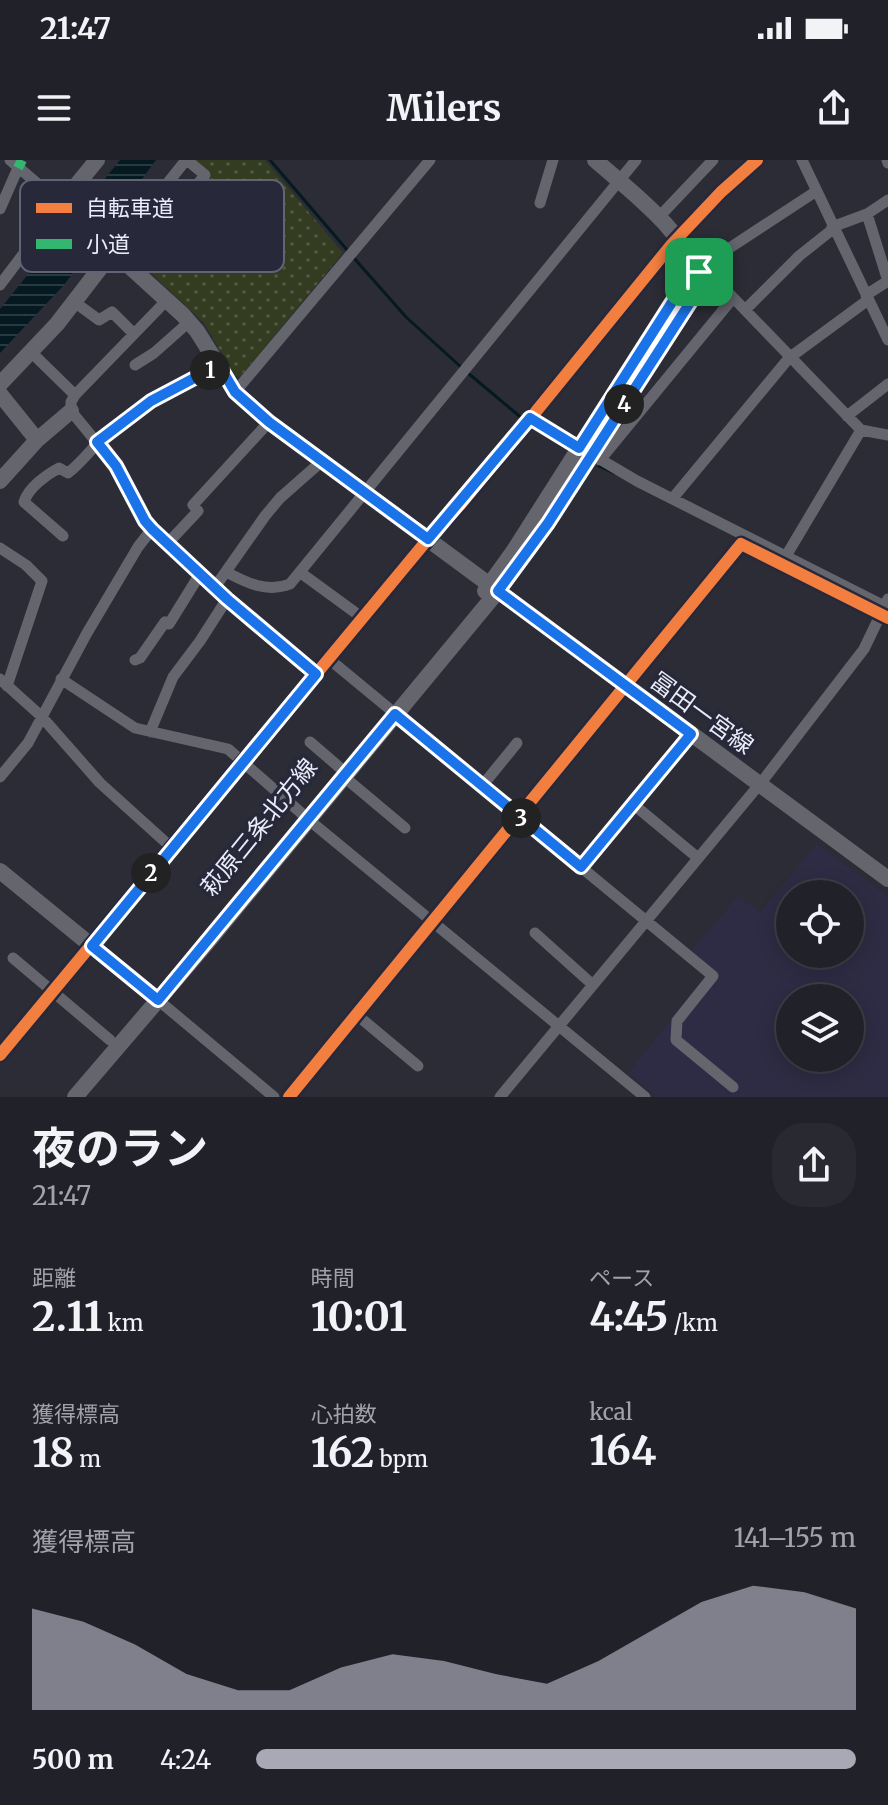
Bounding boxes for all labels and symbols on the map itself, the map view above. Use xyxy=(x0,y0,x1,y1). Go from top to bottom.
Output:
legend xyxy=(20,180,284,272)
text: 自転車道 xyxy=(86,194,174,222)
text: 小道 xyxy=(86,230,130,258)
pin xyxy=(665,238,733,306)
pin: 1 xyxy=(190,350,230,390)
pin: 4 xyxy=(604,384,644,424)
street label: 冨田一宮線 xyxy=(644,665,760,761)
street label: 萩原三条北方線 xyxy=(194,752,324,902)
pin: 3 xyxy=(501,798,541,838)
pin: 2 xyxy=(131,853,171,893)

